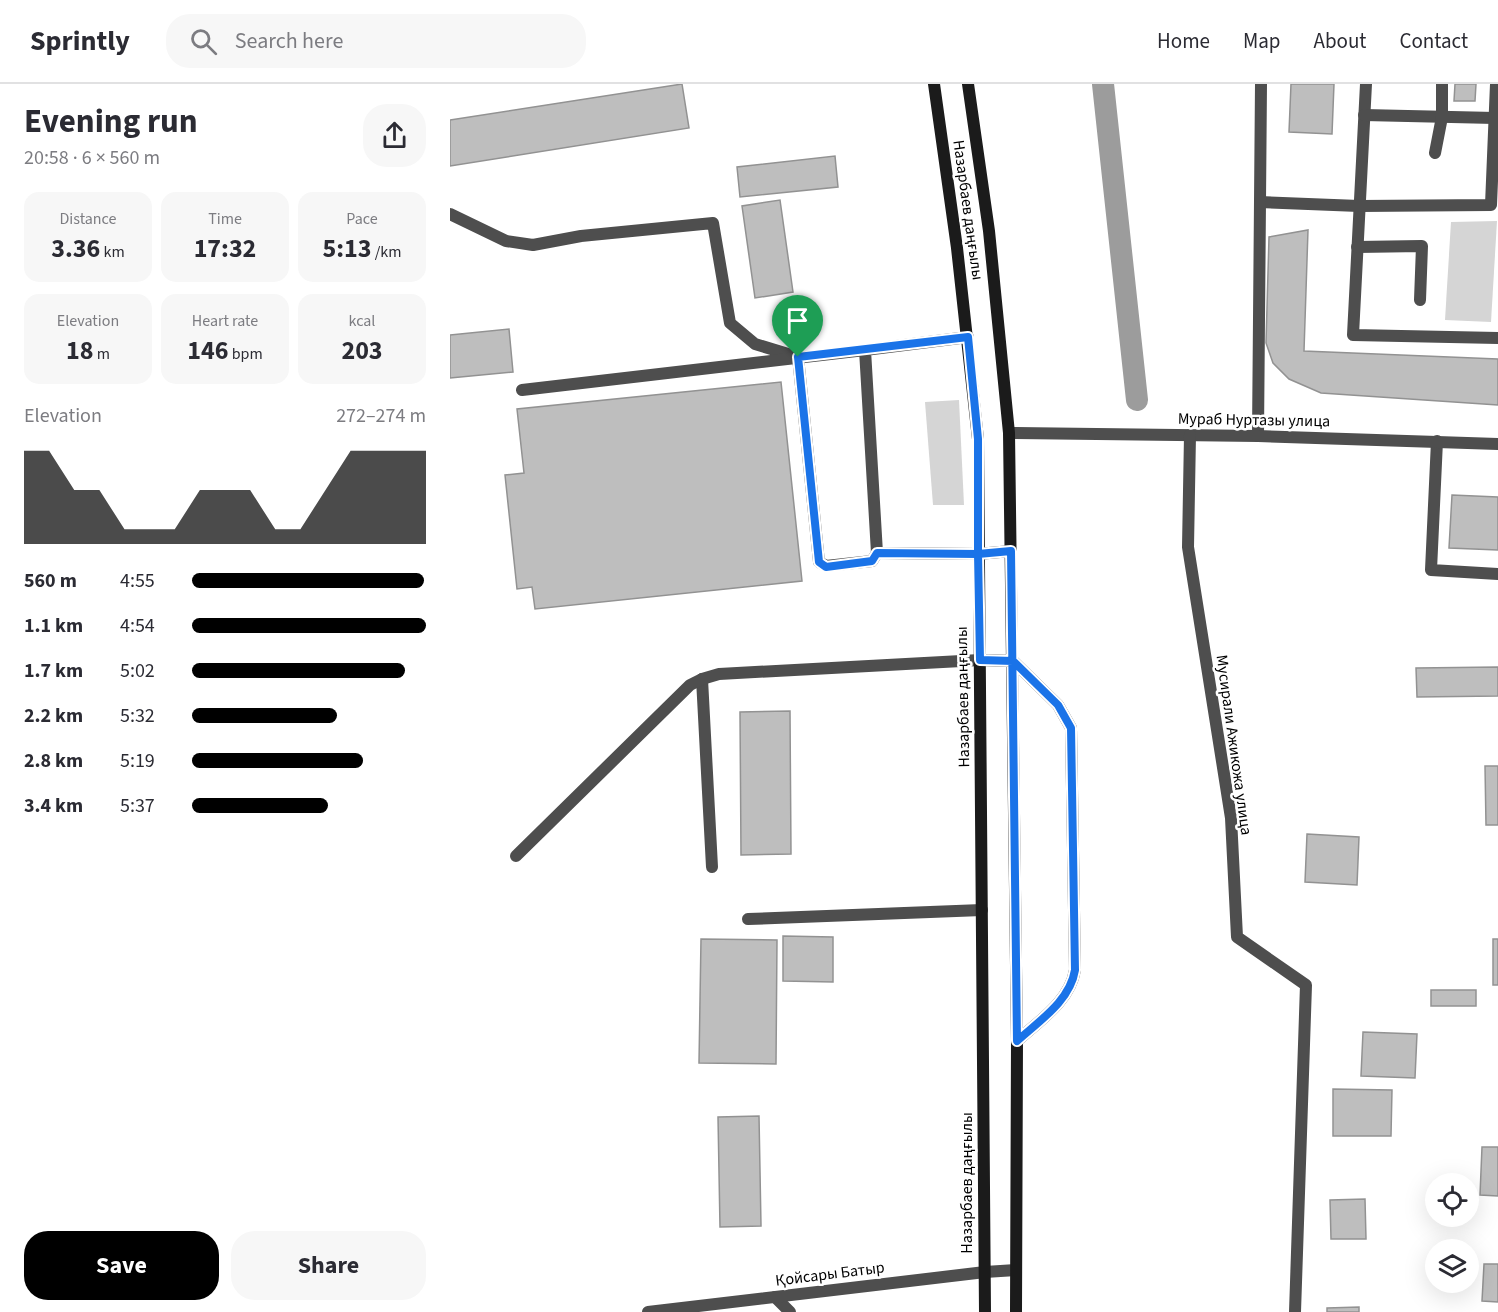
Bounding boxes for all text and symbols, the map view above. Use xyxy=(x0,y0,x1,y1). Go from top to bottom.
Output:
search box xyxy=(166,14,586,68)
text: Sprintly xyxy=(30,21,130,61)
icon: search xyxy=(187,25,220,58)
text: Search here xyxy=(235,25,343,57)
text: Home xyxy=(1157,26,1210,56)
text: Map xyxy=(1243,26,1281,56)
text: About xyxy=(1314,26,1366,56)
text: Contact xyxy=(1399,26,1468,56)
text: Evening run xyxy=(24,98,198,145)
button: share xyxy=(363,104,426,167)
street label: Назарбаев даңғылы xyxy=(947,138,989,282)
text: 20:58 · 6 × 560 m xyxy=(24,144,160,172)
text: Distance xyxy=(60,208,116,230)
text: Time xyxy=(208,208,242,230)
text: Pace xyxy=(346,208,378,230)
text: 3.36 xyxy=(51,230,100,267)
text: 17:32 xyxy=(194,230,256,267)
text: 5:13 xyxy=(323,230,372,267)
text: km xyxy=(100,241,125,263)
text: /km xyxy=(372,241,401,263)
pin xyxy=(772,295,823,357)
icon: arrive xyxy=(781,304,814,337)
text: Elevation xyxy=(57,310,119,332)
text: Heart rate xyxy=(192,310,258,332)
text: kcal xyxy=(349,310,375,332)
text: 18 xyxy=(66,332,94,369)
text: 146 xyxy=(187,332,228,369)
text: 203 xyxy=(341,332,383,369)
text: m xyxy=(94,343,110,365)
text: bpm xyxy=(228,343,263,365)
text: Elevation xyxy=(24,402,102,430)
text: 272–274 m xyxy=(336,402,426,430)
street label: Мураб Нуртазы улица xyxy=(1178,408,1330,432)
text: 560 m xyxy=(24,567,77,595)
text: 4:55 xyxy=(120,567,155,595)
text: 1.1 km xyxy=(24,612,83,640)
text: 4:54 xyxy=(120,612,155,640)
street label: Назарбаев даңғылы xyxy=(951,626,975,768)
street label: Мусирали Ажикожа улица xyxy=(1210,653,1258,837)
text: 1.7 km xyxy=(24,657,83,685)
text: 5:02 xyxy=(120,657,155,685)
text: 2.2 km xyxy=(24,702,83,730)
text: 5:32 xyxy=(120,702,155,730)
text: 2.8 km xyxy=(24,747,83,775)
text: 5:19 xyxy=(120,747,155,775)
text: 3.4 km xyxy=(24,792,83,820)
text: 5:37 xyxy=(120,792,155,820)
street label: Назарбаев даңғылы xyxy=(956,1112,978,1254)
map controls xyxy=(1425,1173,1479,1293)
button: locate xyxy=(1425,1173,1479,1227)
button: Save xyxy=(24,1231,219,1300)
button: Share xyxy=(231,1231,426,1300)
button: layers xyxy=(1425,1239,1479,1293)
street label: Қойсары Батыр xyxy=(774,1256,886,1292)

